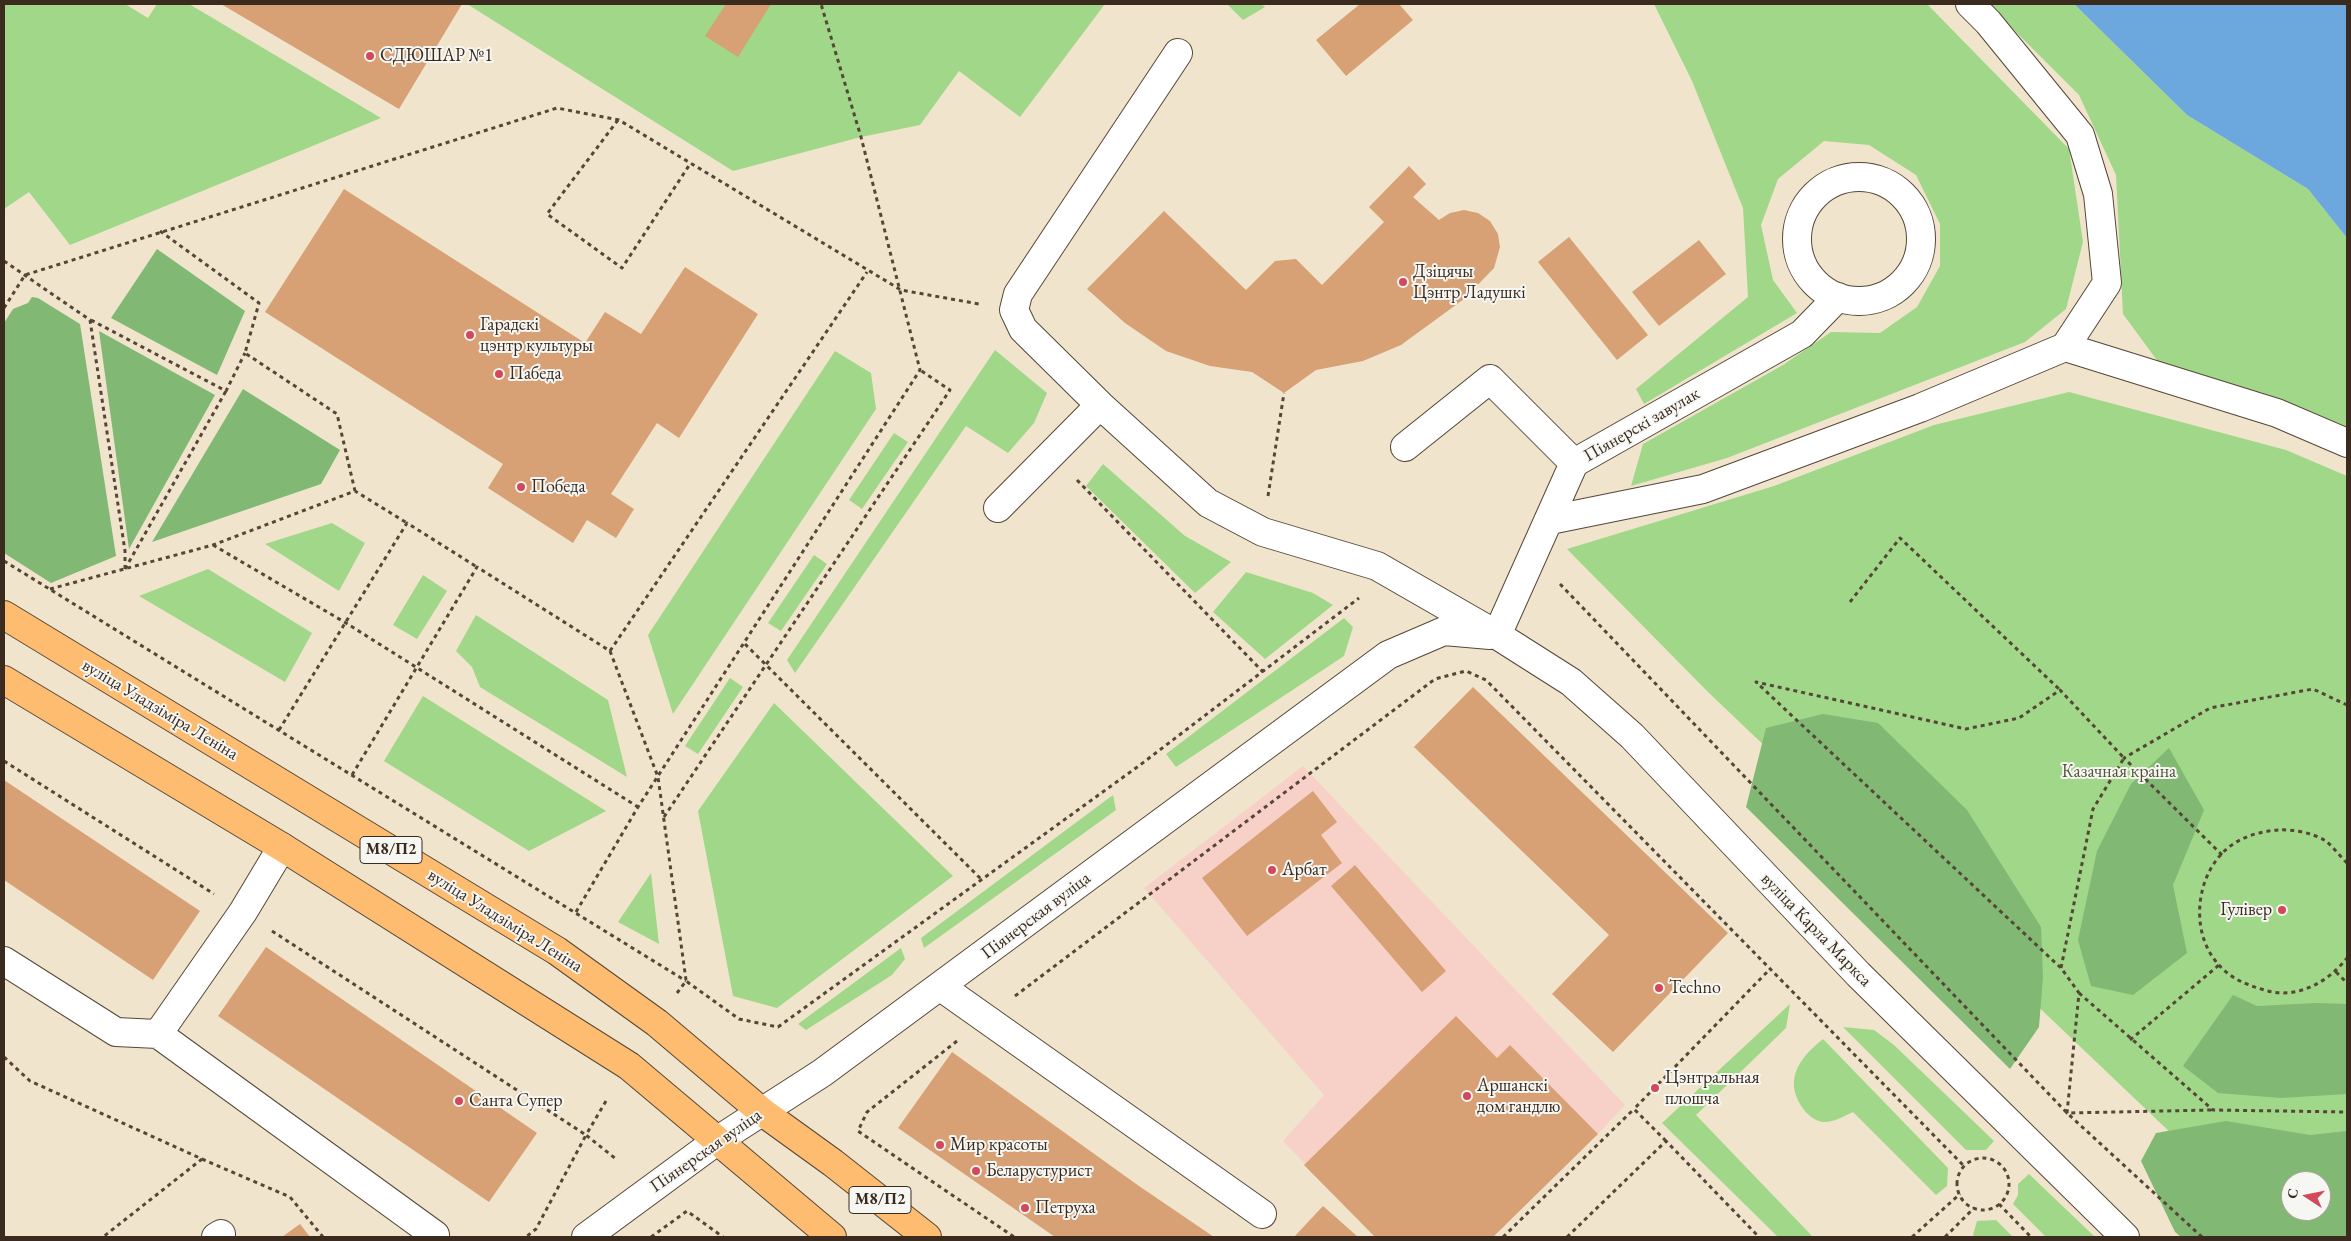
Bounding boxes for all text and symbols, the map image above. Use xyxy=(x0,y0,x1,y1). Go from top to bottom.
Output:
place label: СДЮШАР №1 xyxy=(380,45,493,67)
marker: СДЮШАР №1 xyxy=(364,50,376,62)
place label: Дзіцячы Цэнтр Ладушкі xyxy=(1413,261,1526,304)
marker: Дзіцячы Цэнтр Ладушкі xyxy=(1397,276,1409,288)
place label: Гарадскі цэнтр культуры xyxy=(480,314,593,356)
marker: Гарадскі цэнтр культуры xyxy=(464,329,476,341)
place label: Пабеда xyxy=(509,363,562,385)
marker: Пабеда xyxy=(493,368,505,380)
street label: Піянерскі завулак xyxy=(1580,383,1704,467)
place label: Победа xyxy=(531,476,586,498)
marker: Победа xyxy=(515,481,527,493)
street label: вуліца Уладзіміра Леніна xyxy=(78,655,242,765)
park label: Казачная краіна xyxy=(2062,761,2176,783)
road number: М8/П2 xyxy=(360,836,422,864)
place label: Арбат xyxy=(1282,859,1327,881)
marker: Арбат xyxy=(1266,864,1278,876)
street label: вуліца Уладзіміра Леніна xyxy=(424,865,586,977)
street label: Піянерская вуліца xyxy=(977,868,1095,964)
street label: вуліца Карла Маркса xyxy=(1756,868,1876,992)
place label: Гулівер xyxy=(2220,899,2272,921)
marker: Гулівер xyxy=(2276,904,2288,916)
place label: Techno xyxy=(1669,977,1721,999)
marker: Techno xyxy=(1653,982,1665,994)
place label: Цэнтральная плошча xyxy=(1665,1067,1760,1110)
place label: Аршанскі дом гандлю xyxy=(1477,1075,1560,1118)
marker: Цэнтральная плошча xyxy=(1649,1082,1661,1094)
place label: Санта Супер xyxy=(469,1090,563,1112)
marker: Аршанскі дом гандлю xyxy=(1461,1090,1473,1102)
marker: Санта Супер xyxy=(453,1095,465,1107)
street label: Піянерская вуліца xyxy=(646,1104,766,1198)
place label: Мир красоты xyxy=(950,1134,1048,1156)
marker: Мир красоты xyxy=(934,1139,946,1151)
place label: Беларустурист xyxy=(986,1160,1092,1182)
marker: Беларустурист xyxy=(970,1165,982,1177)
north arrow xyxy=(2281,1171,2331,1221)
road number: М8/П2 xyxy=(849,1186,911,1214)
text: С xyxy=(2282,1187,2302,1200)
place label: Петруха xyxy=(1035,1197,1096,1219)
marker: Петруха xyxy=(1019,1202,1031,1214)

